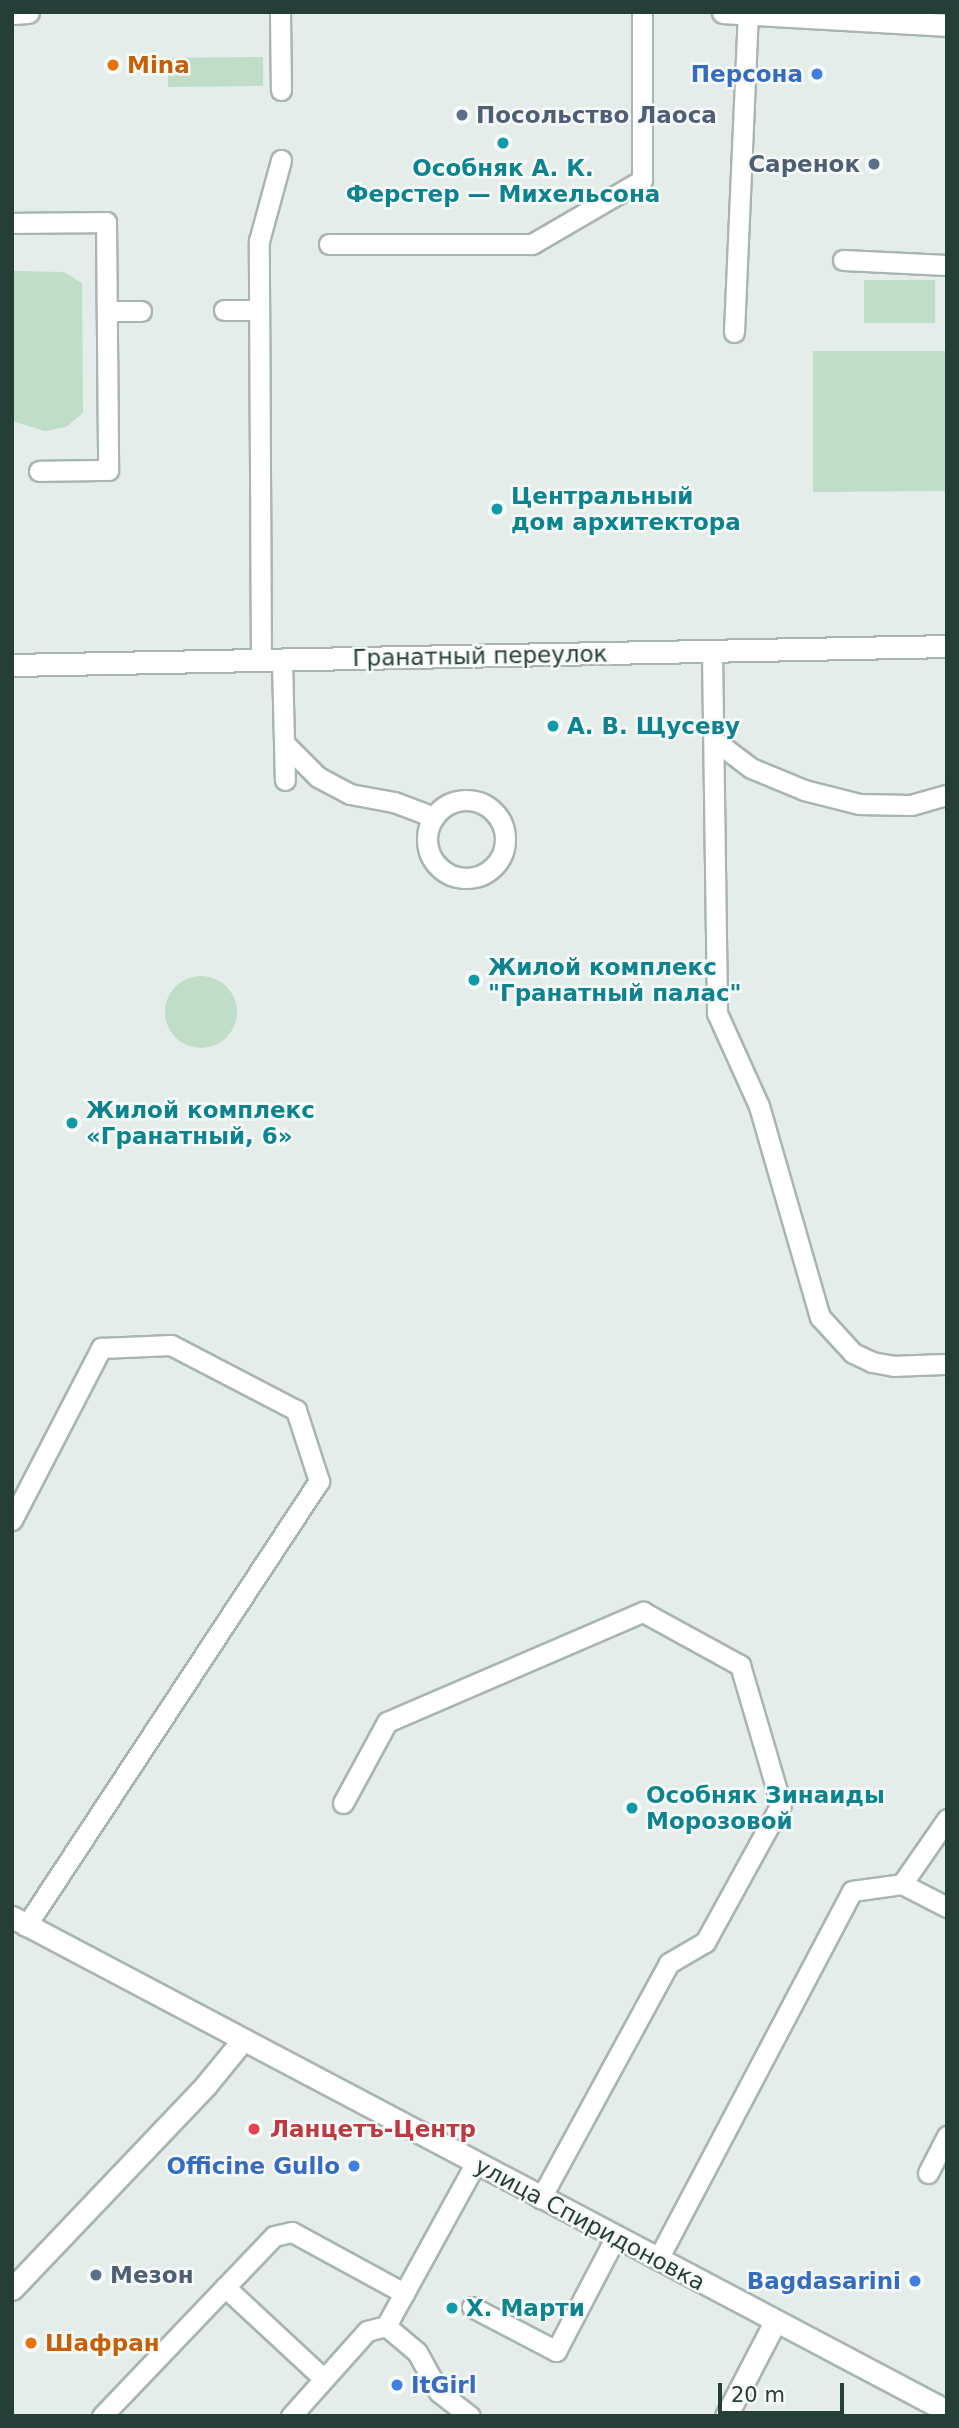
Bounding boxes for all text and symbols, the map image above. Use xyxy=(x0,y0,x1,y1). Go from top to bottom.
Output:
place label: Mina xyxy=(127,51,190,79)
marker: Mina xyxy=(105,57,121,73)
place label: Персона xyxy=(691,60,803,88)
marker: Персона xyxy=(809,66,825,82)
place label: Посольство Лаоса xyxy=(476,101,717,129)
marker: Посольство Лаоса xyxy=(454,107,470,123)
marker: Особняк А. К. Ферстер — Михельсона xyxy=(495,135,511,151)
place label: Саренок xyxy=(748,150,860,178)
place label: Особняк А. К. Ферстер — Михельсона xyxy=(346,154,660,208)
marker: Саренок xyxy=(866,156,882,172)
place label: Центральный дом архитектора xyxy=(511,482,741,536)
marker: Центральный дом архитектора xyxy=(489,501,505,517)
street label: Гранатный переулок xyxy=(352,640,608,672)
place label: А. В. Щусеву xyxy=(567,712,740,740)
marker: А. В. Щусеву xyxy=(545,718,561,734)
place label: Жилой комплекс "Гранатный палас" xyxy=(488,953,742,1007)
marker: Жилой комплекс "Гранатный палас" xyxy=(466,972,482,988)
place label: Жилой комплекс «Гранатный, 6» xyxy=(86,1096,315,1150)
marker: Жилой комплекс «Гранатный, 6» xyxy=(64,1115,80,1131)
place label: Особняк Зинаиды Морозовой xyxy=(646,1781,885,1835)
marker: Особняк Зинаиды Морозовой xyxy=(624,1800,640,1816)
place label: Ланцетъ-Центр xyxy=(270,2115,476,2143)
marker: Ланцетъ-Центр xyxy=(244,2119,264,2139)
place label: Officine Gullo xyxy=(166,2152,340,2180)
street label: улица Спиридоновка xyxy=(470,2152,710,2296)
marker: Officine Gullo xyxy=(346,2158,362,2174)
place label: Мезон xyxy=(110,2261,194,2289)
marker: Мезон xyxy=(88,2267,104,2283)
place label: Bagdasarini xyxy=(747,2267,901,2295)
marker: Bagdasarini xyxy=(907,2273,923,2289)
place label: Х. Марти xyxy=(466,2294,585,2322)
marker: Х. Марти xyxy=(444,2300,460,2316)
place label: Шафран xyxy=(45,2329,160,2357)
marker: Шафран xyxy=(23,2335,39,2351)
scale bar xyxy=(721,2368,847,2412)
place label: ItGirl xyxy=(411,2371,477,2399)
marker: ItGirl xyxy=(389,2377,405,2393)
text: 20 m xyxy=(731,2383,785,2407)

